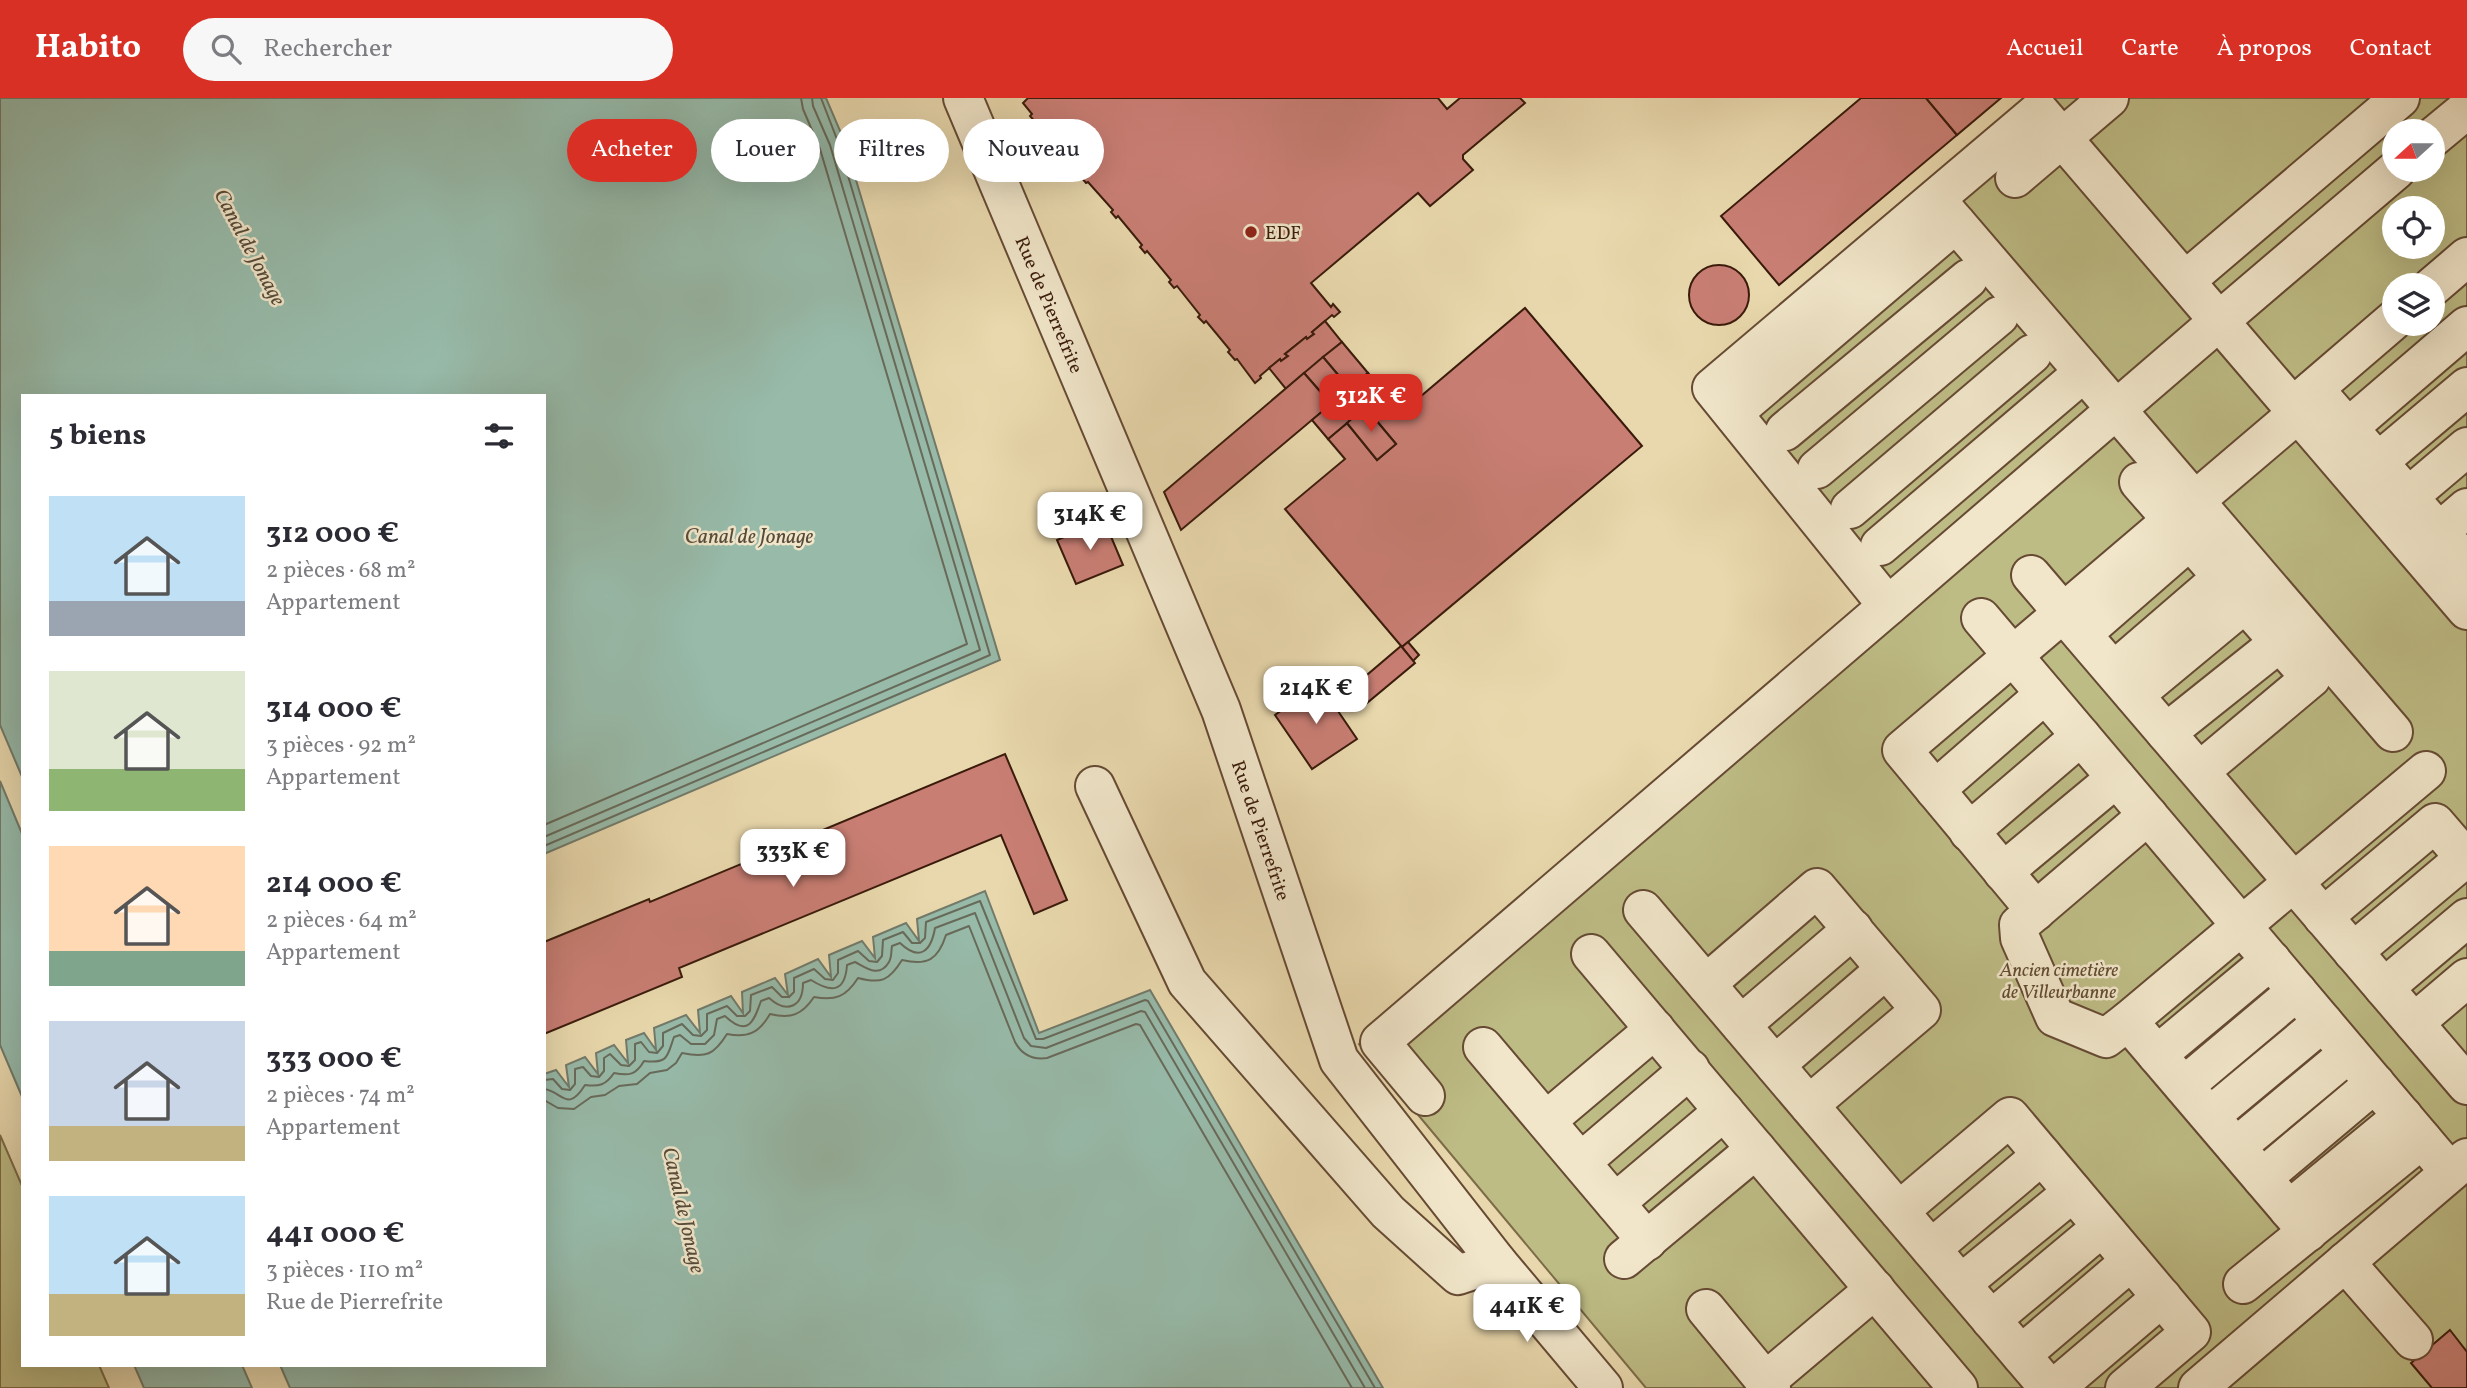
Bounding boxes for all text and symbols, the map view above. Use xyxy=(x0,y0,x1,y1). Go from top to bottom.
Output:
search box xyxy=(183,18,673,81)
text: Habito xyxy=(35,26,141,72)
icon: search xyxy=(207,30,245,68)
text: Rechercher xyxy=(263,31,392,67)
text: Accueil xyxy=(2006,32,2083,66)
text: Carte xyxy=(2121,32,2179,66)
text: À propos xyxy=(2217,32,2312,66)
text: Contact xyxy=(2350,32,2432,66)
chip: Acheter xyxy=(567,119,697,182)
chip: Louer xyxy=(711,119,820,182)
chip: Filtres xyxy=(834,119,949,182)
chip: Nouveau xyxy=(963,119,1104,182)
north arrow xyxy=(2382,119,2445,182)
map controls xyxy=(2382,119,2445,336)
water label: Canal de Jonage xyxy=(206,184,292,312)
button: locate xyxy=(2382,196,2445,259)
place label: EDF xyxy=(1265,221,1301,247)
marker: EDF xyxy=(1243,224,1259,240)
street label: Rue de Pierrefrite xyxy=(1008,233,1089,378)
button: layers xyxy=(2382,273,2445,336)
pin: 312K € xyxy=(1314,374,1428,434)
text: 312K € xyxy=(1335,381,1407,413)
text: 5 biens xyxy=(49,415,146,457)
icon: filters xyxy=(480,417,518,455)
pin: 314K € xyxy=(1033,492,1147,552)
text: 314K € xyxy=(1053,499,1127,531)
text: 312 000 € xyxy=(266,513,399,555)
water label: Canal de Jonage xyxy=(685,523,814,552)
icon: home xyxy=(105,524,189,608)
text: 2 pièces · 68 m² xyxy=(266,555,415,587)
text: Appartement xyxy=(266,587,401,619)
pin: 214K € xyxy=(1259,666,1373,726)
text: 214K € xyxy=(1279,673,1353,705)
text: 314 000 € xyxy=(266,688,402,730)
icon: home xyxy=(105,699,189,783)
text: 3 pièces · 92 m² xyxy=(266,730,416,762)
street label: Rue de Pierrefrite xyxy=(1224,757,1295,904)
text: Appartement xyxy=(266,762,401,794)
pin: 333K € xyxy=(736,830,850,889)
text: 333K € xyxy=(756,836,830,868)
text: 214 000 € xyxy=(266,863,402,905)
icon: home xyxy=(105,874,189,958)
text: 2 pièces · 64 m² xyxy=(266,905,417,937)
text: Appartement xyxy=(266,937,401,969)
park label: Ancien cimetière de Villeurbanne xyxy=(1999,958,2118,1006)
text: 333 000 € xyxy=(266,1038,402,1080)
icon: home xyxy=(105,1049,189,1133)
text: 2 pièces · 74 m² xyxy=(266,1080,415,1112)
text: Appartement xyxy=(266,1112,401,1144)
water label: Canal de Jonage xyxy=(654,1144,711,1277)
text: 441 000 € xyxy=(266,1213,405,1255)
icon: home xyxy=(105,1224,189,1308)
text: 3 pièces · 110 m² xyxy=(266,1255,423,1287)
pin: 441K € xyxy=(1470,1284,1584,1344)
text: Rue de Pierrefrite xyxy=(266,1287,443,1319)
text: 441K € xyxy=(1489,1291,1565,1323)

